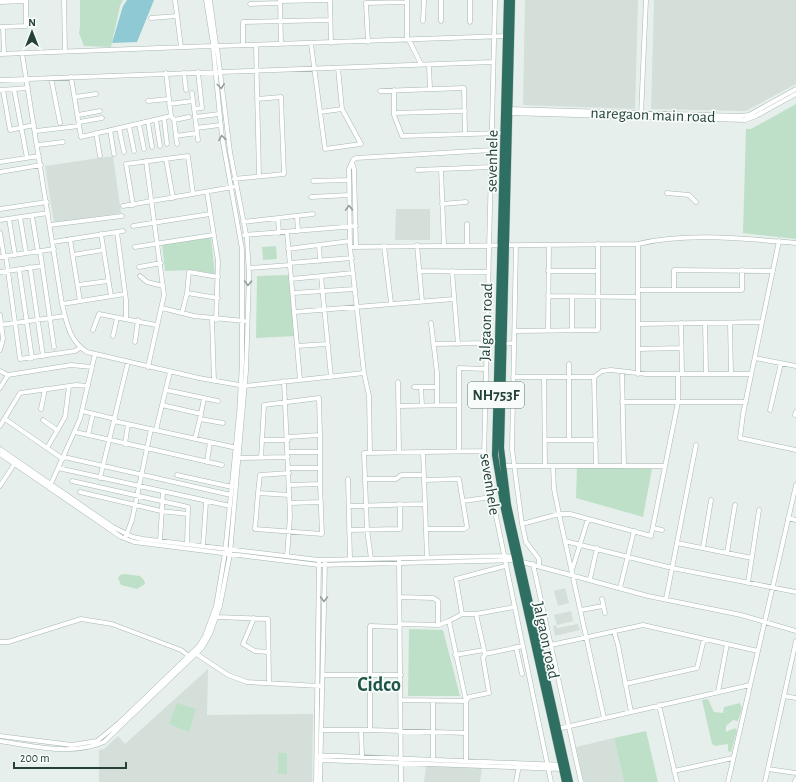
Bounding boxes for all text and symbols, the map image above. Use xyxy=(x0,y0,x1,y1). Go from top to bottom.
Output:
north arrow xyxy=(12,12,52,52)
text: N xyxy=(28,17,36,28)
one-way arrow xyxy=(216,83,225,89)
street label: naregaon main road xyxy=(590,105,716,125)
street label: sevenhele xyxy=(483,130,501,192)
one-way arrow xyxy=(218,134,227,141)
one-way arrow xyxy=(345,205,353,211)
one-way arrow xyxy=(244,280,253,286)
street label: Jalgaon road xyxy=(477,283,495,361)
road number: NH753F xyxy=(468,382,524,408)
street label: sevenhele xyxy=(477,452,503,516)
one-way arrow xyxy=(320,596,328,602)
street label: Jalgaon road xyxy=(530,600,562,680)
district label: Cidco xyxy=(357,675,401,695)
scale bar xyxy=(14,744,126,770)
text: 200 m xyxy=(20,752,50,764)

